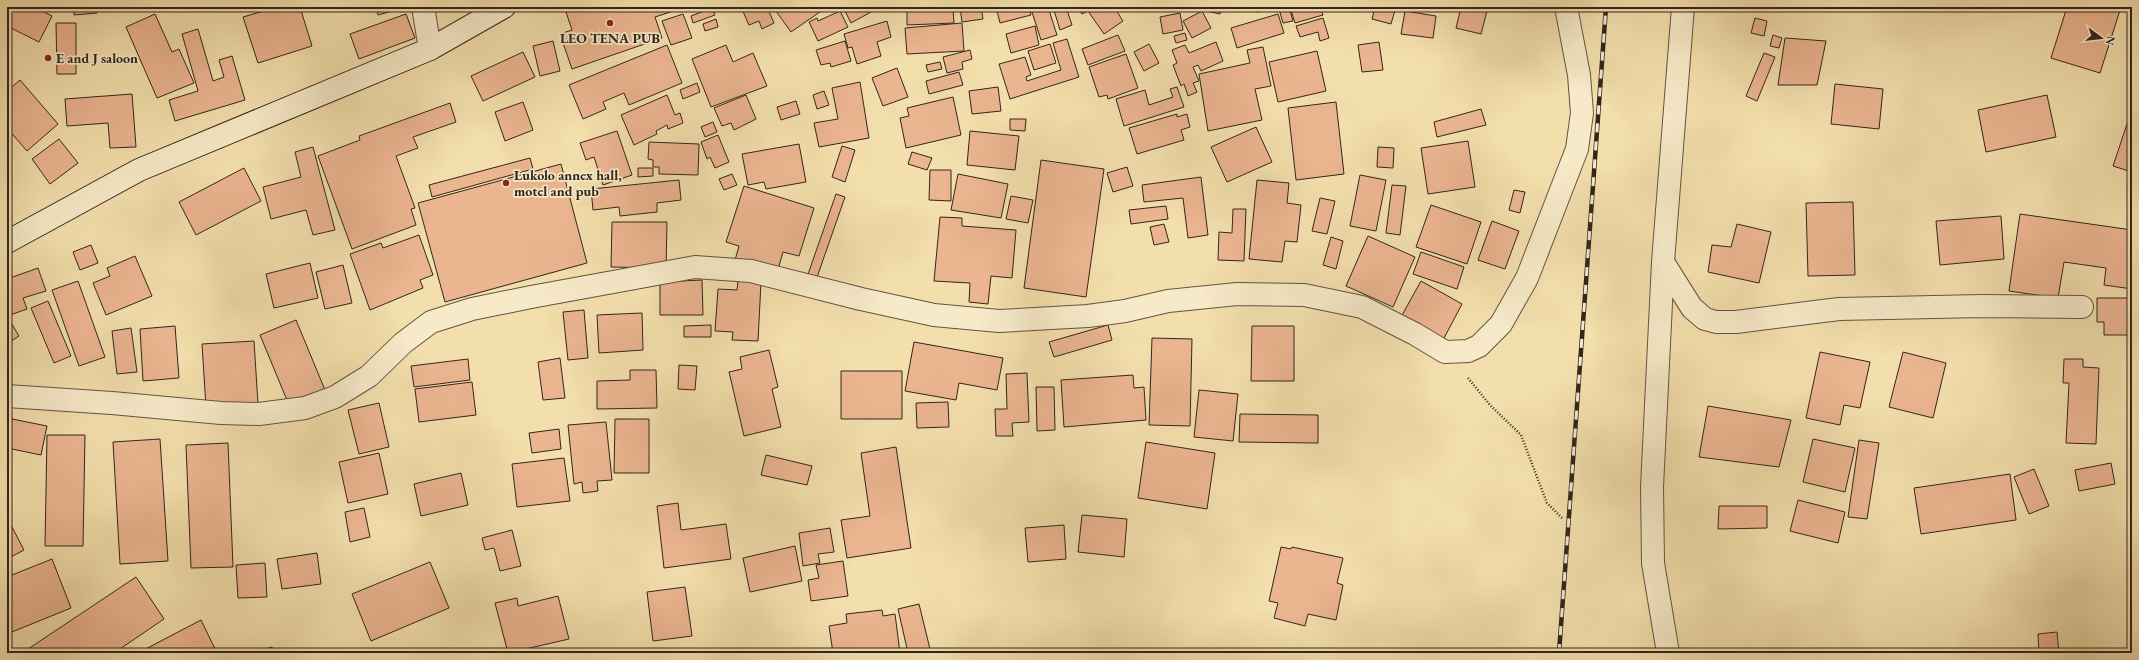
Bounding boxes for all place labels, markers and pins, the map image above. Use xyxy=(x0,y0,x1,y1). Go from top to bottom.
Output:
marker: LEO TENA PUB xyxy=(605,18,615,28)
place label: LEO TENA PUB xyxy=(560,29,660,47)
place label: E and J saloon xyxy=(56,49,138,67)
marker: E and J saloon xyxy=(43,53,53,63)
place label: Lukolo annex hall, motel and pub xyxy=(514,166,622,200)
marker: Lukolo annex hall, motel and pub xyxy=(501,178,511,188)

